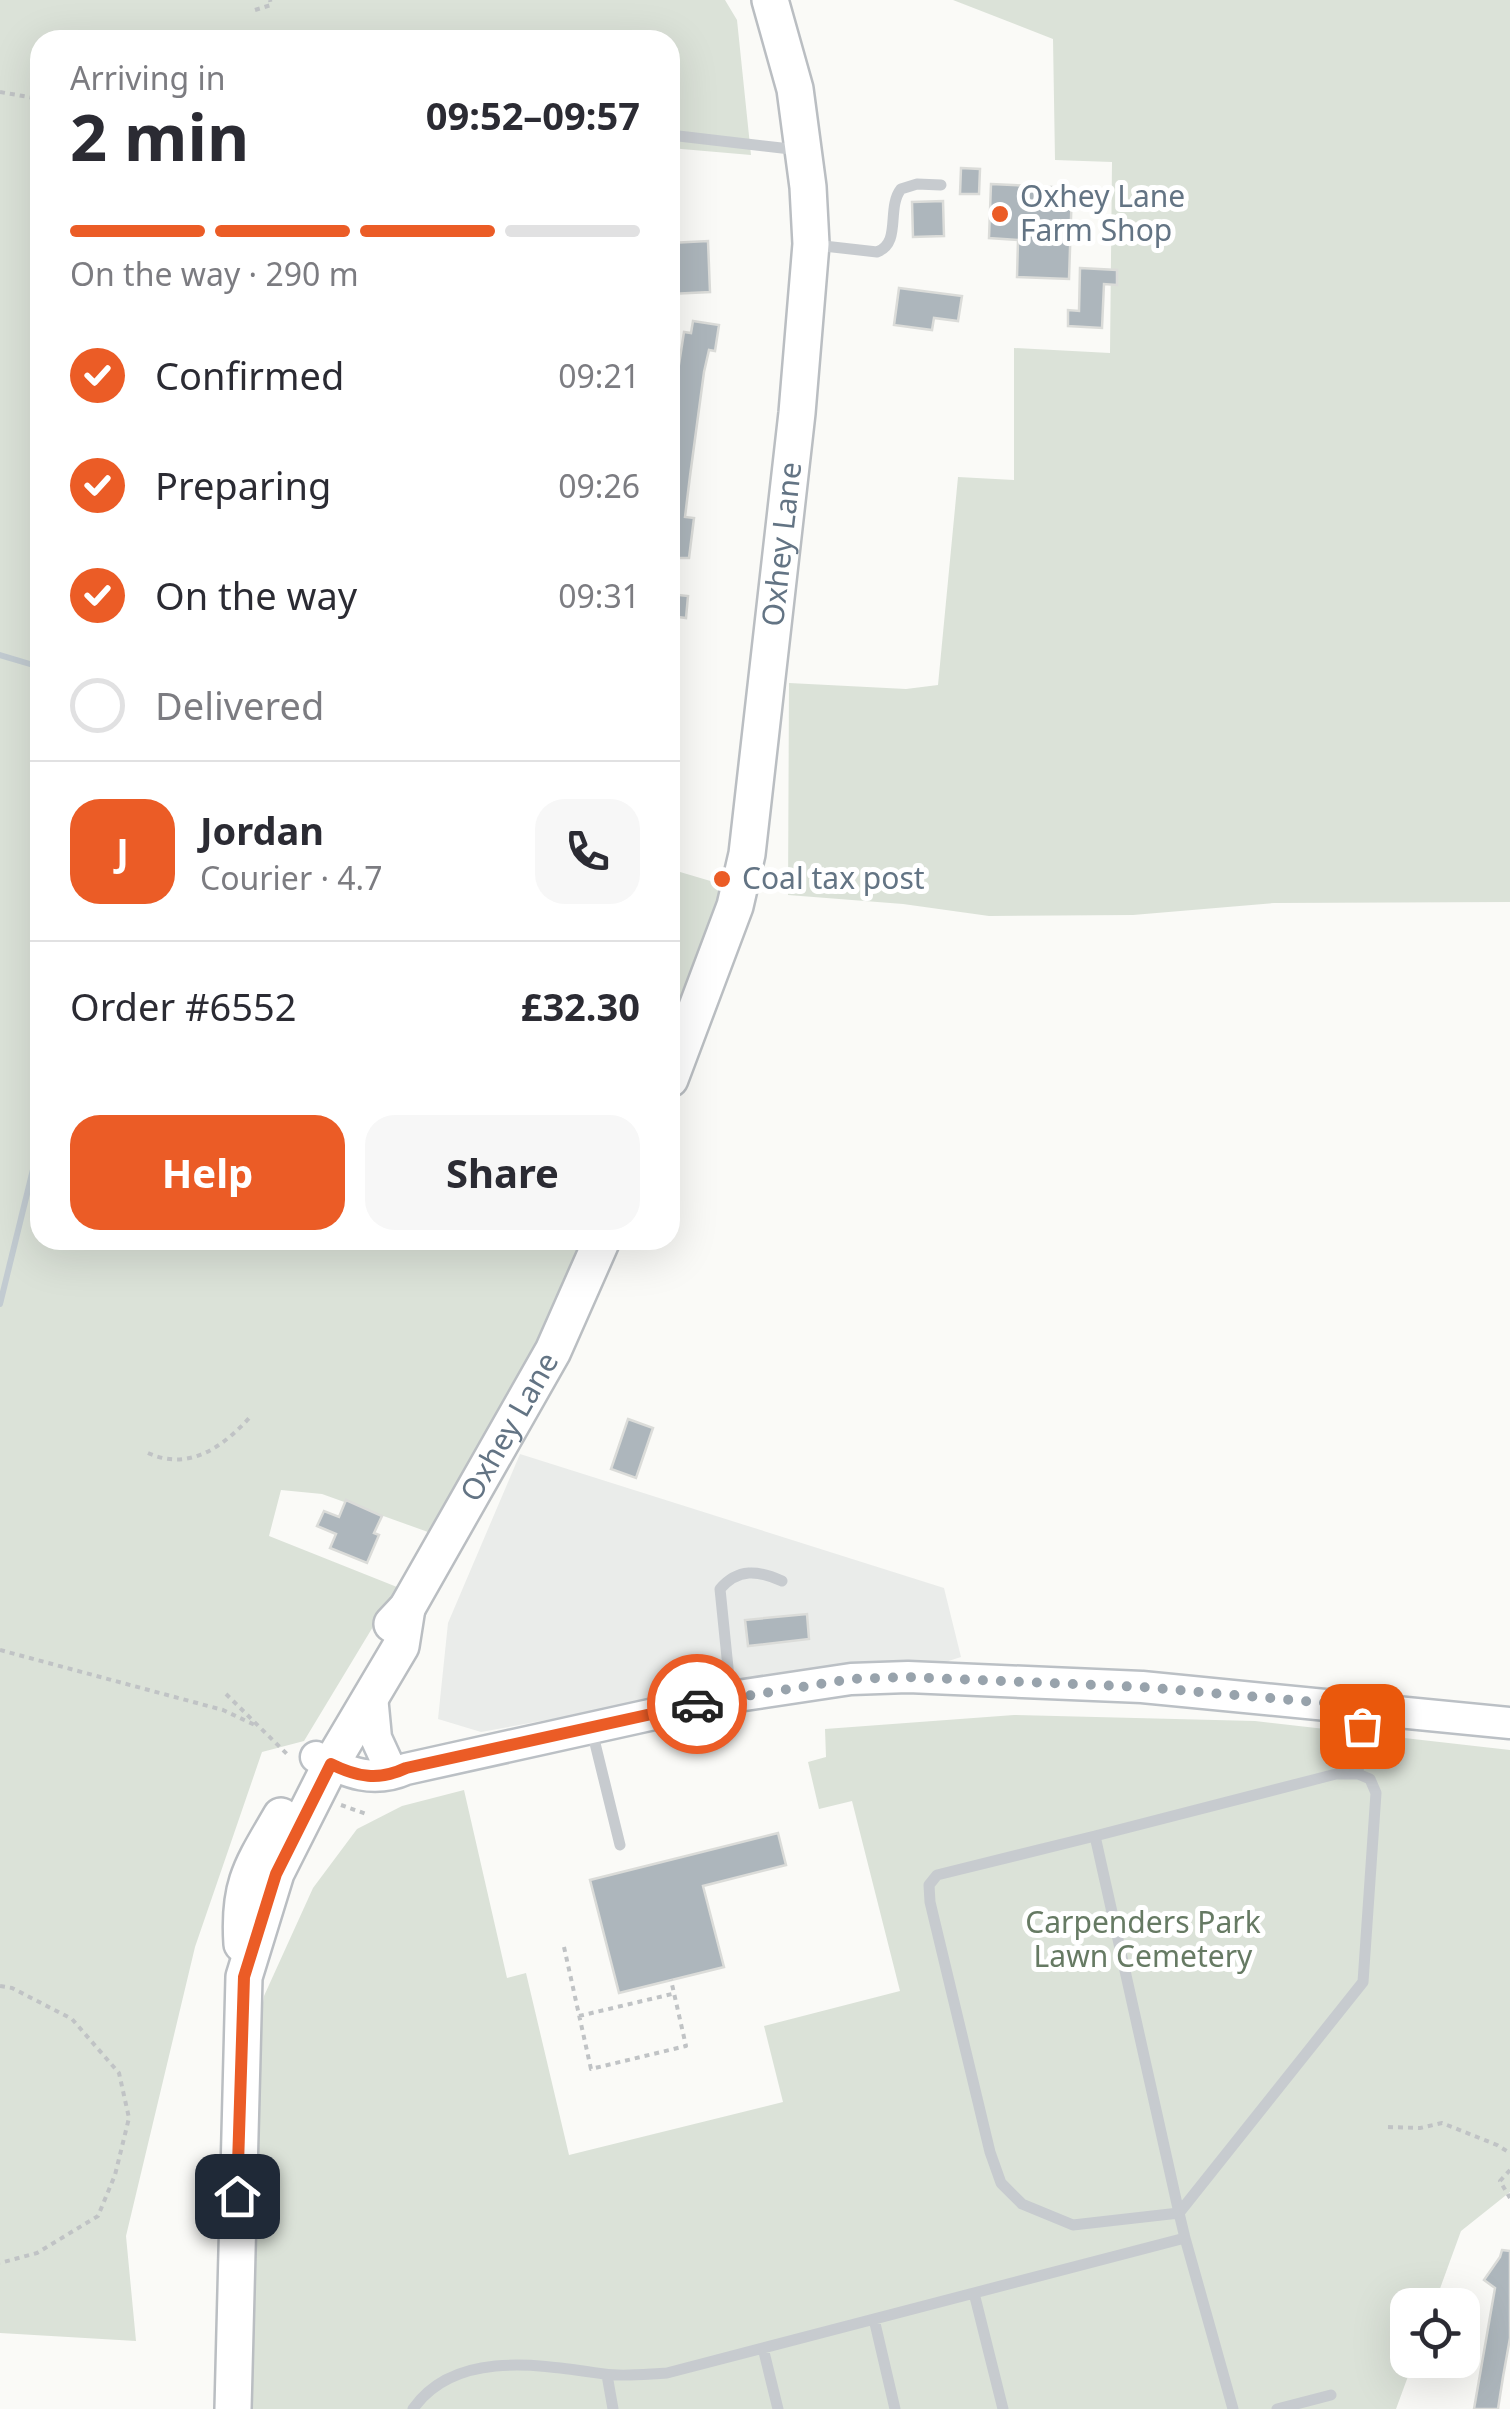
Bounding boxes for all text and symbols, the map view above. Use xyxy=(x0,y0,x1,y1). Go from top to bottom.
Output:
text: Arriving in xyxy=(70,56,225,99)
text: 09:52–09:57 xyxy=(426,89,640,141)
text: 2 min xyxy=(70,92,249,180)
place label: Oxhey Lane Farm Shop xyxy=(1020,175,1185,250)
marker: Oxhey Lane Farm Shop xyxy=(989,203,1011,225)
text: On the way · 290 m xyxy=(70,252,359,295)
icon: check xyxy=(70,348,125,403)
text: Confirmed xyxy=(155,349,344,401)
text: 09:21 xyxy=(558,354,640,397)
icon: check xyxy=(70,458,125,513)
text: Preparing xyxy=(155,459,331,511)
street label: Oxhey Lane xyxy=(751,460,810,628)
text: 09:26 xyxy=(558,464,640,507)
icon: check xyxy=(70,568,125,623)
text: On the way xyxy=(155,569,357,621)
text: 09:31 xyxy=(558,574,640,617)
text: Delivered xyxy=(155,679,324,731)
button: phone xyxy=(535,799,640,904)
text: Jordan xyxy=(200,804,324,856)
text: J xyxy=(116,825,129,877)
text: Courier · 4.7 xyxy=(200,856,383,899)
place label: Coal tax post xyxy=(742,857,925,898)
marker: Coal tax post xyxy=(711,868,733,890)
text: Order #6552 xyxy=(70,980,296,1032)
text: £32.30 xyxy=(521,980,640,1032)
button: Help xyxy=(70,1115,345,1230)
button: Share xyxy=(365,1115,640,1230)
street label: Oxhey Lane xyxy=(450,1344,567,1508)
courier xyxy=(647,1654,747,1754)
icon: car xyxy=(670,1677,725,1732)
pin xyxy=(1320,1684,1405,1769)
icon: bag xyxy=(1335,1699,1390,1754)
park label: Carpenders Park Lawn Cemetery xyxy=(1025,1901,1261,1976)
pin xyxy=(195,2154,280,2239)
icon: home xyxy=(210,2169,265,2224)
map controls xyxy=(1390,2288,1480,2378)
button: locate xyxy=(1390,2288,1480,2378)

